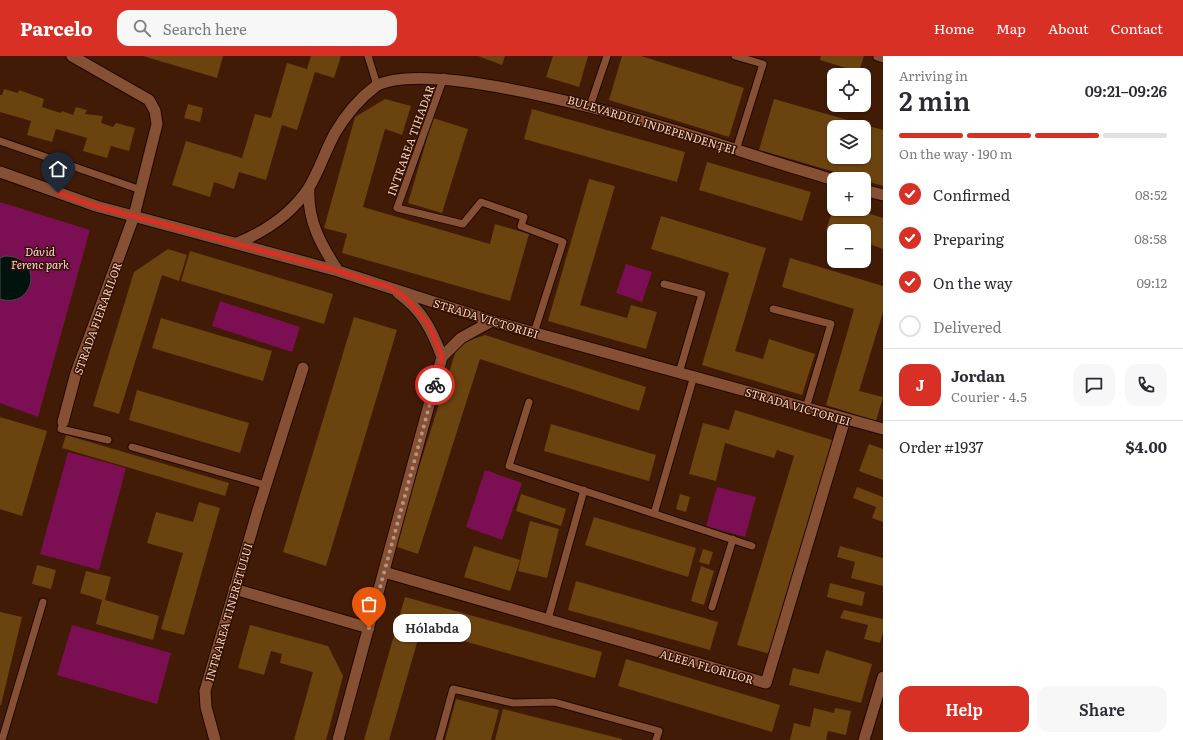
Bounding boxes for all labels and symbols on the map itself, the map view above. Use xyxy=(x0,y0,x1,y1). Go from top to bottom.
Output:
street label: INTRAREA TIHADAR xyxy=(382,82,438,198)
street label: BULEVARDUL INDEPENDENȚEI xyxy=(565,91,738,158)
pin xyxy=(41,152,75,193)
park label: Dávid Ferenc park xyxy=(11,243,69,272)
street label: STRADA FIERARILOR xyxy=(69,259,125,376)
street label: STRADA VICTORIEI xyxy=(432,294,540,342)
courier xyxy=(415,365,455,405)
street label: STRADA VICTORIEI xyxy=(743,383,853,429)
street label: INTRAREA TINERETULUI xyxy=(201,541,255,683)
pin xyxy=(352,587,386,628)
callout: Hólabda xyxy=(393,614,471,642)
street label: ALEEA FLORILOR xyxy=(658,645,756,687)

